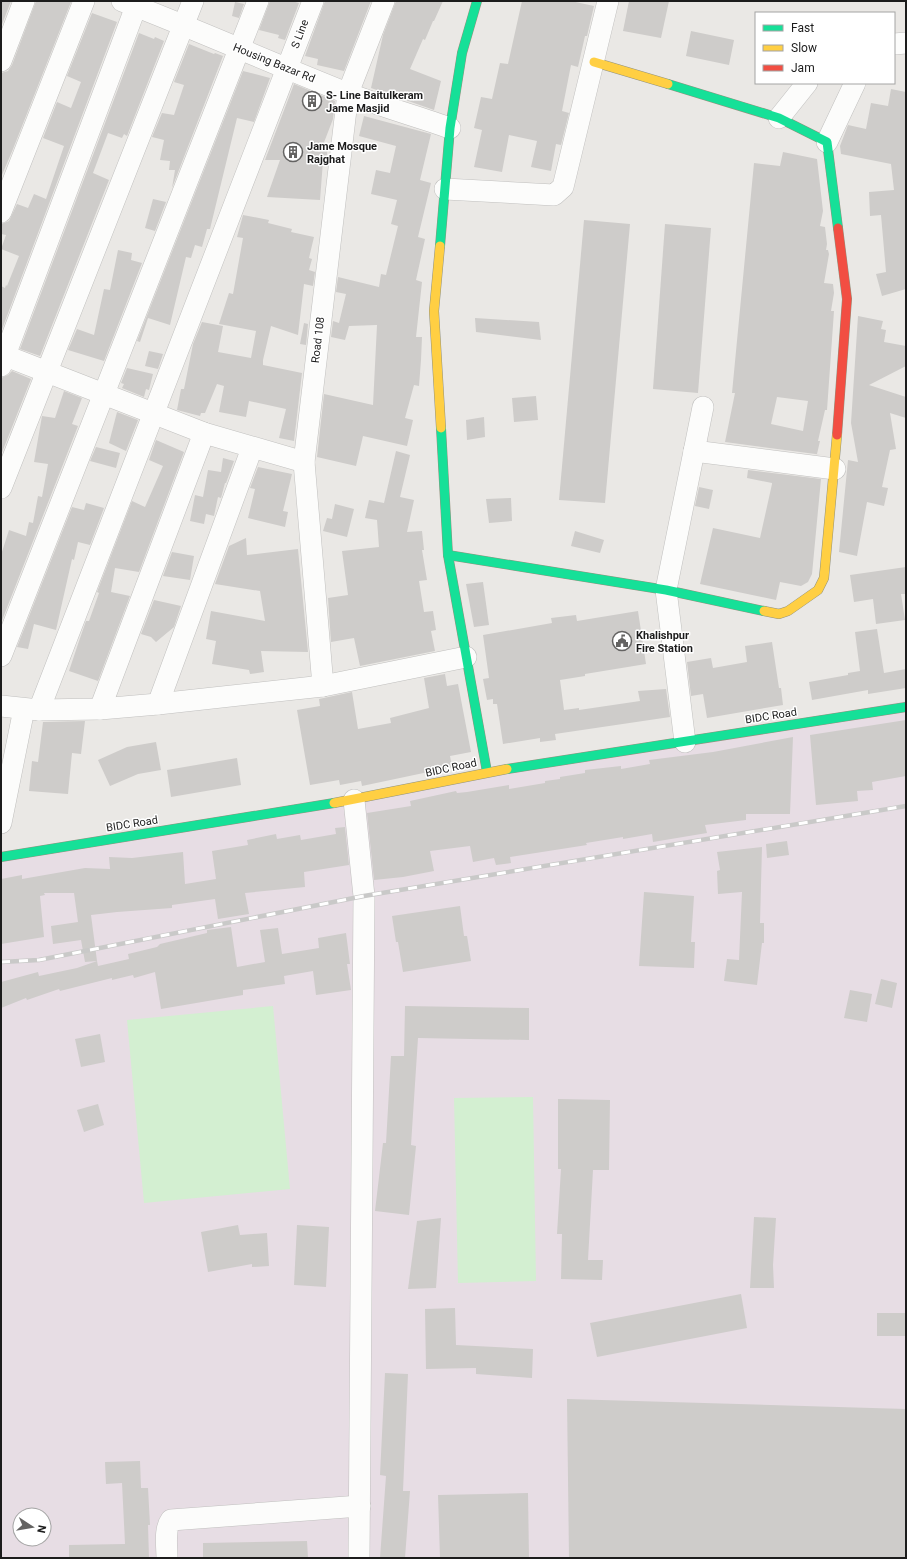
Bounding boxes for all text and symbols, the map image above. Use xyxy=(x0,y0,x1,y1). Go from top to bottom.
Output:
legend xyxy=(755,12,895,84)
street label: S Line xyxy=(289,18,311,50)
text: Fast xyxy=(791,21,814,35)
street label: Housing Bazar Rd xyxy=(231,41,317,85)
text: Slow xyxy=(791,41,817,55)
text: Jam xyxy=(791,61,815,75)
place label: S- Line Baitulkeram Jame Masjid xyxy=(326,89,423,115)
building icon: S- Line Baitulkeram Jame Masjid xyxy=(301,90,323,112)
place label: Jame Mosque Rajghat xyxy=(307,140,377,166)
building icon: Jame Mosque Rajghat xyxy=(282,141,304,163)
street label: Road 108 xyxy=(309,316,327,364)
place label: Khalishpur Fire Station xyxy=(636,629,693,655)
public building icon: Khalishpur Fire Station xyxy=(611,630,633,652)
street label: BIDC Road xyxy=(744,705,798,727)
street label: BIDC Road xyxy=(424,756,478,780)
street label: BIDC Road xyxy=(105,813,159,835)
north arrow xyxy=(12,1507,52,1547)
text: N xyxy=(34,1524,48,1534)

